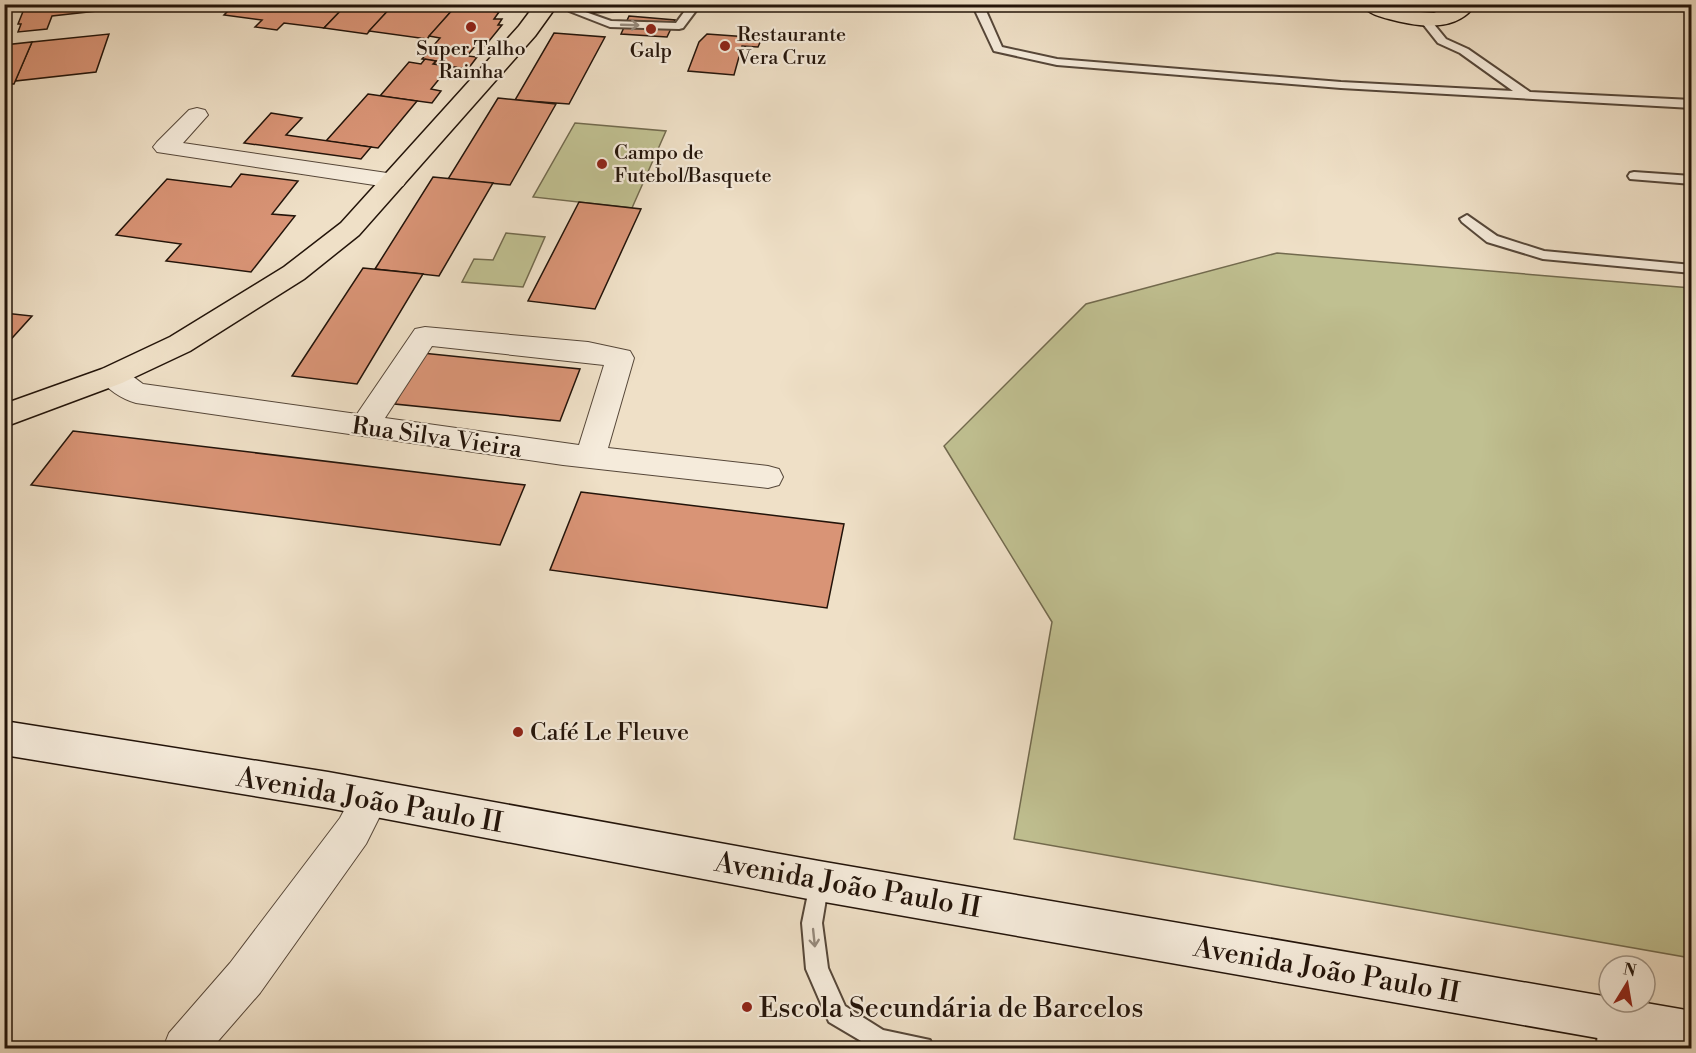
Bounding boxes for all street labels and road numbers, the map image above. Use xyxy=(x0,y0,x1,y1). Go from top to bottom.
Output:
street label: Rua Silva Vieira xyxy=(350,411,525,465)
street label: Avenida João Paulo II xyxy=(233,760,506,841)
street label: Avenida João Paulo II xyxy=(711,845,984,926)
street label: Avenida João Paulo II xyxy=(1190,930,1463,1011)

